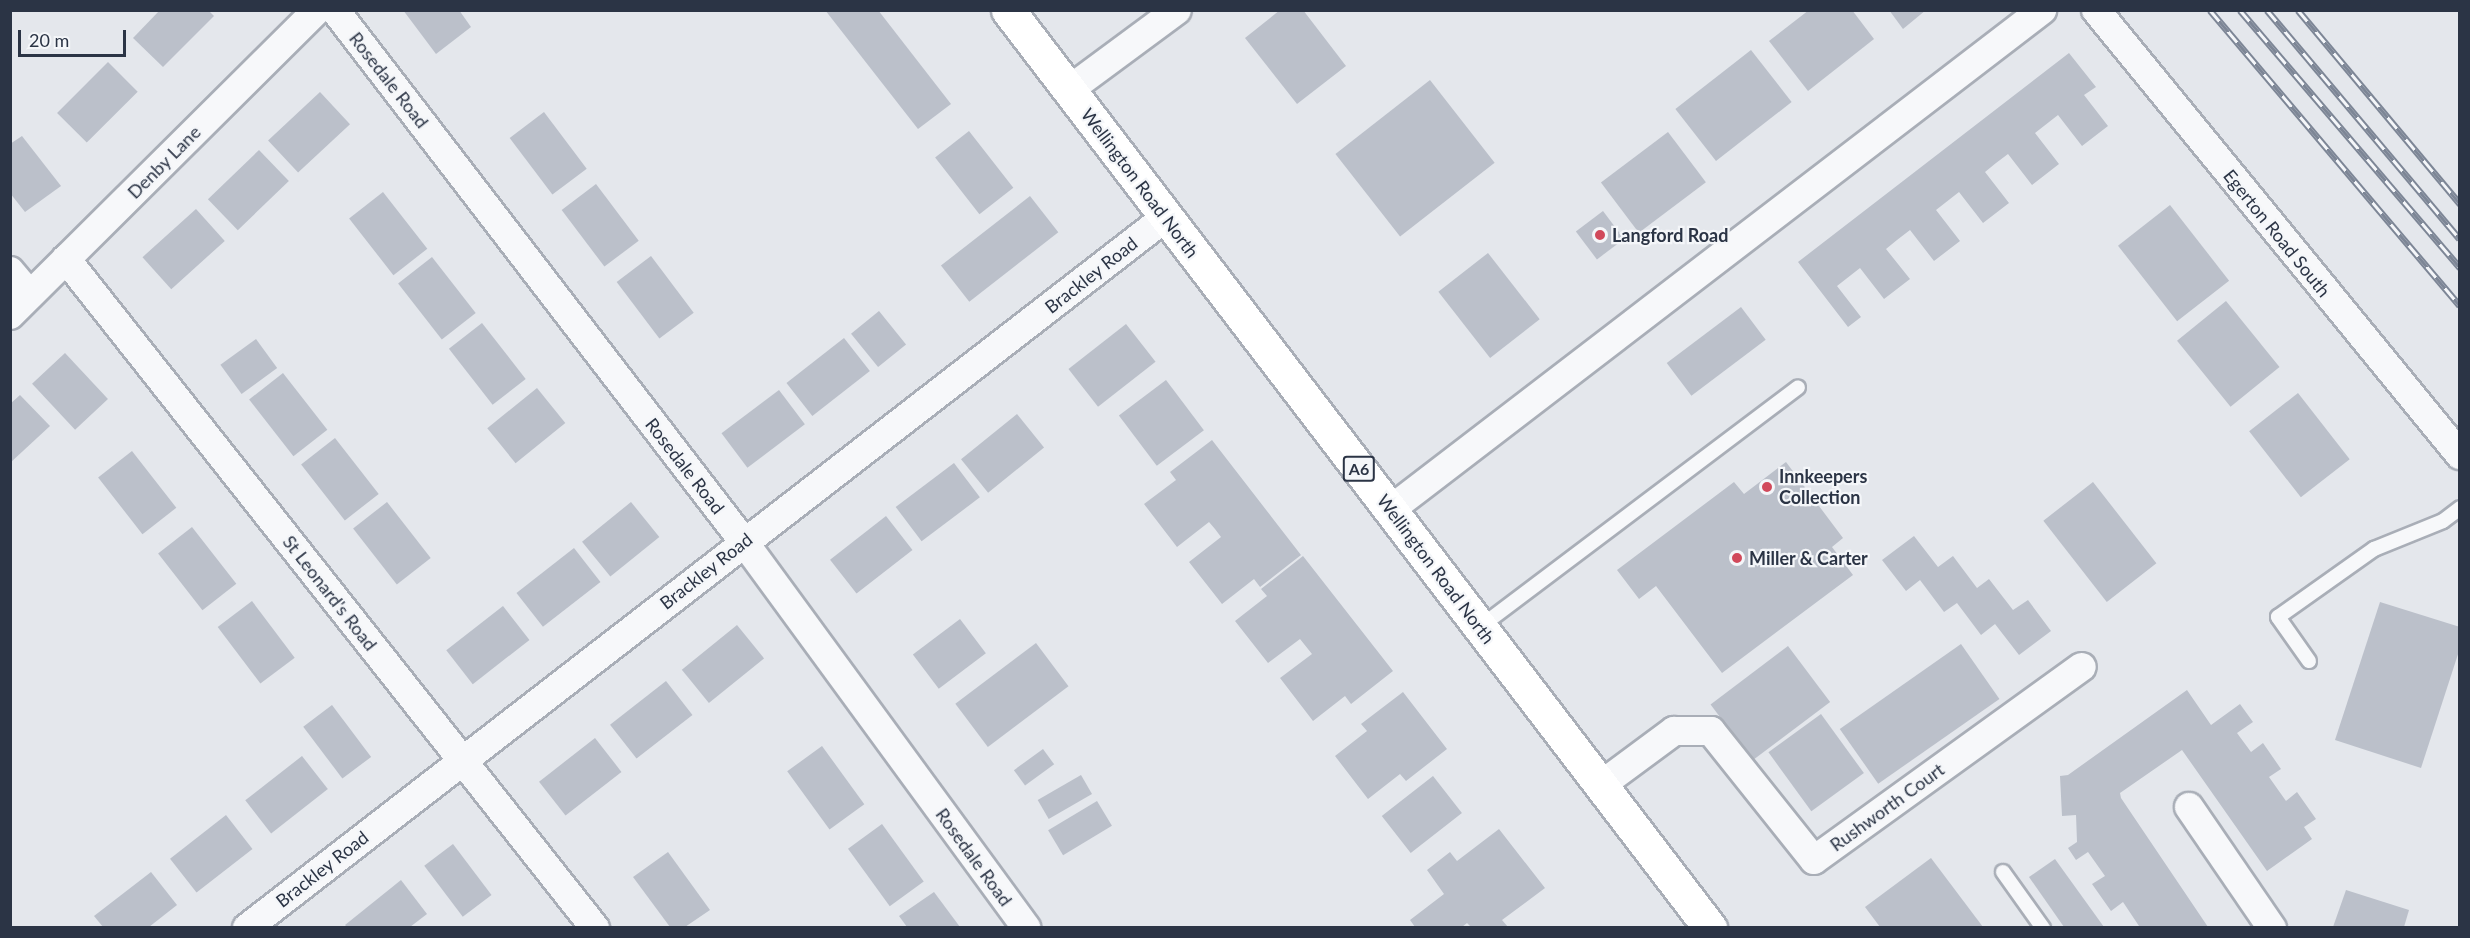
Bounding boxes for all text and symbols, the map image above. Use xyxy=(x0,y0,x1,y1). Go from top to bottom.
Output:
scale bar xyxy=(21,18,129,56)
street label: Rosedale Road xyxy=(345,28,433,132)
text: 20 m xyxy=(29,29,69,51)
street label: Wellington Road North xyxy=(1077,104,1203,262)
street label: Denby Lane xyxy=(123,121,205,203)
street label: Egerton Road South xyxy=(2219,165,2335,301)
place label: Langford Road xyxy=(1612,224,1728,246)
marker: Langford Road xyxy=(1593,228,1607,242)
street label: Brackley Road xyxy=(1040,232,1142,318)
street label: Rosedale Road xyxy=(641,414,729,518)
road number: A6 xyxy=(1342,456,1376,482)
place label: Innkeepers Collection xyxy=(1779,466,1867,508)
marker: Innkeepers Collection xyxy=(1760,480,1774,494)
street label: Wellington Road North xyxy=(1373,490,1499,648)
street label: Brackley Road xyxy=(655,528,757,614)
street label: St Leonard's Road xyxy=(278,531,382,655)
place label: Miller & Carter xyxy=(1749,547,1868,569)
marker: Miller & Carter xyxy=(1730,551,1744,565)
street label: Rushworth Court xyxy=(1826,758,1948,856)
street label: Rosedale Road xyxy=(931,804,1017,910)
street label: Brackley Road xyxy=(271,826,373,912)

